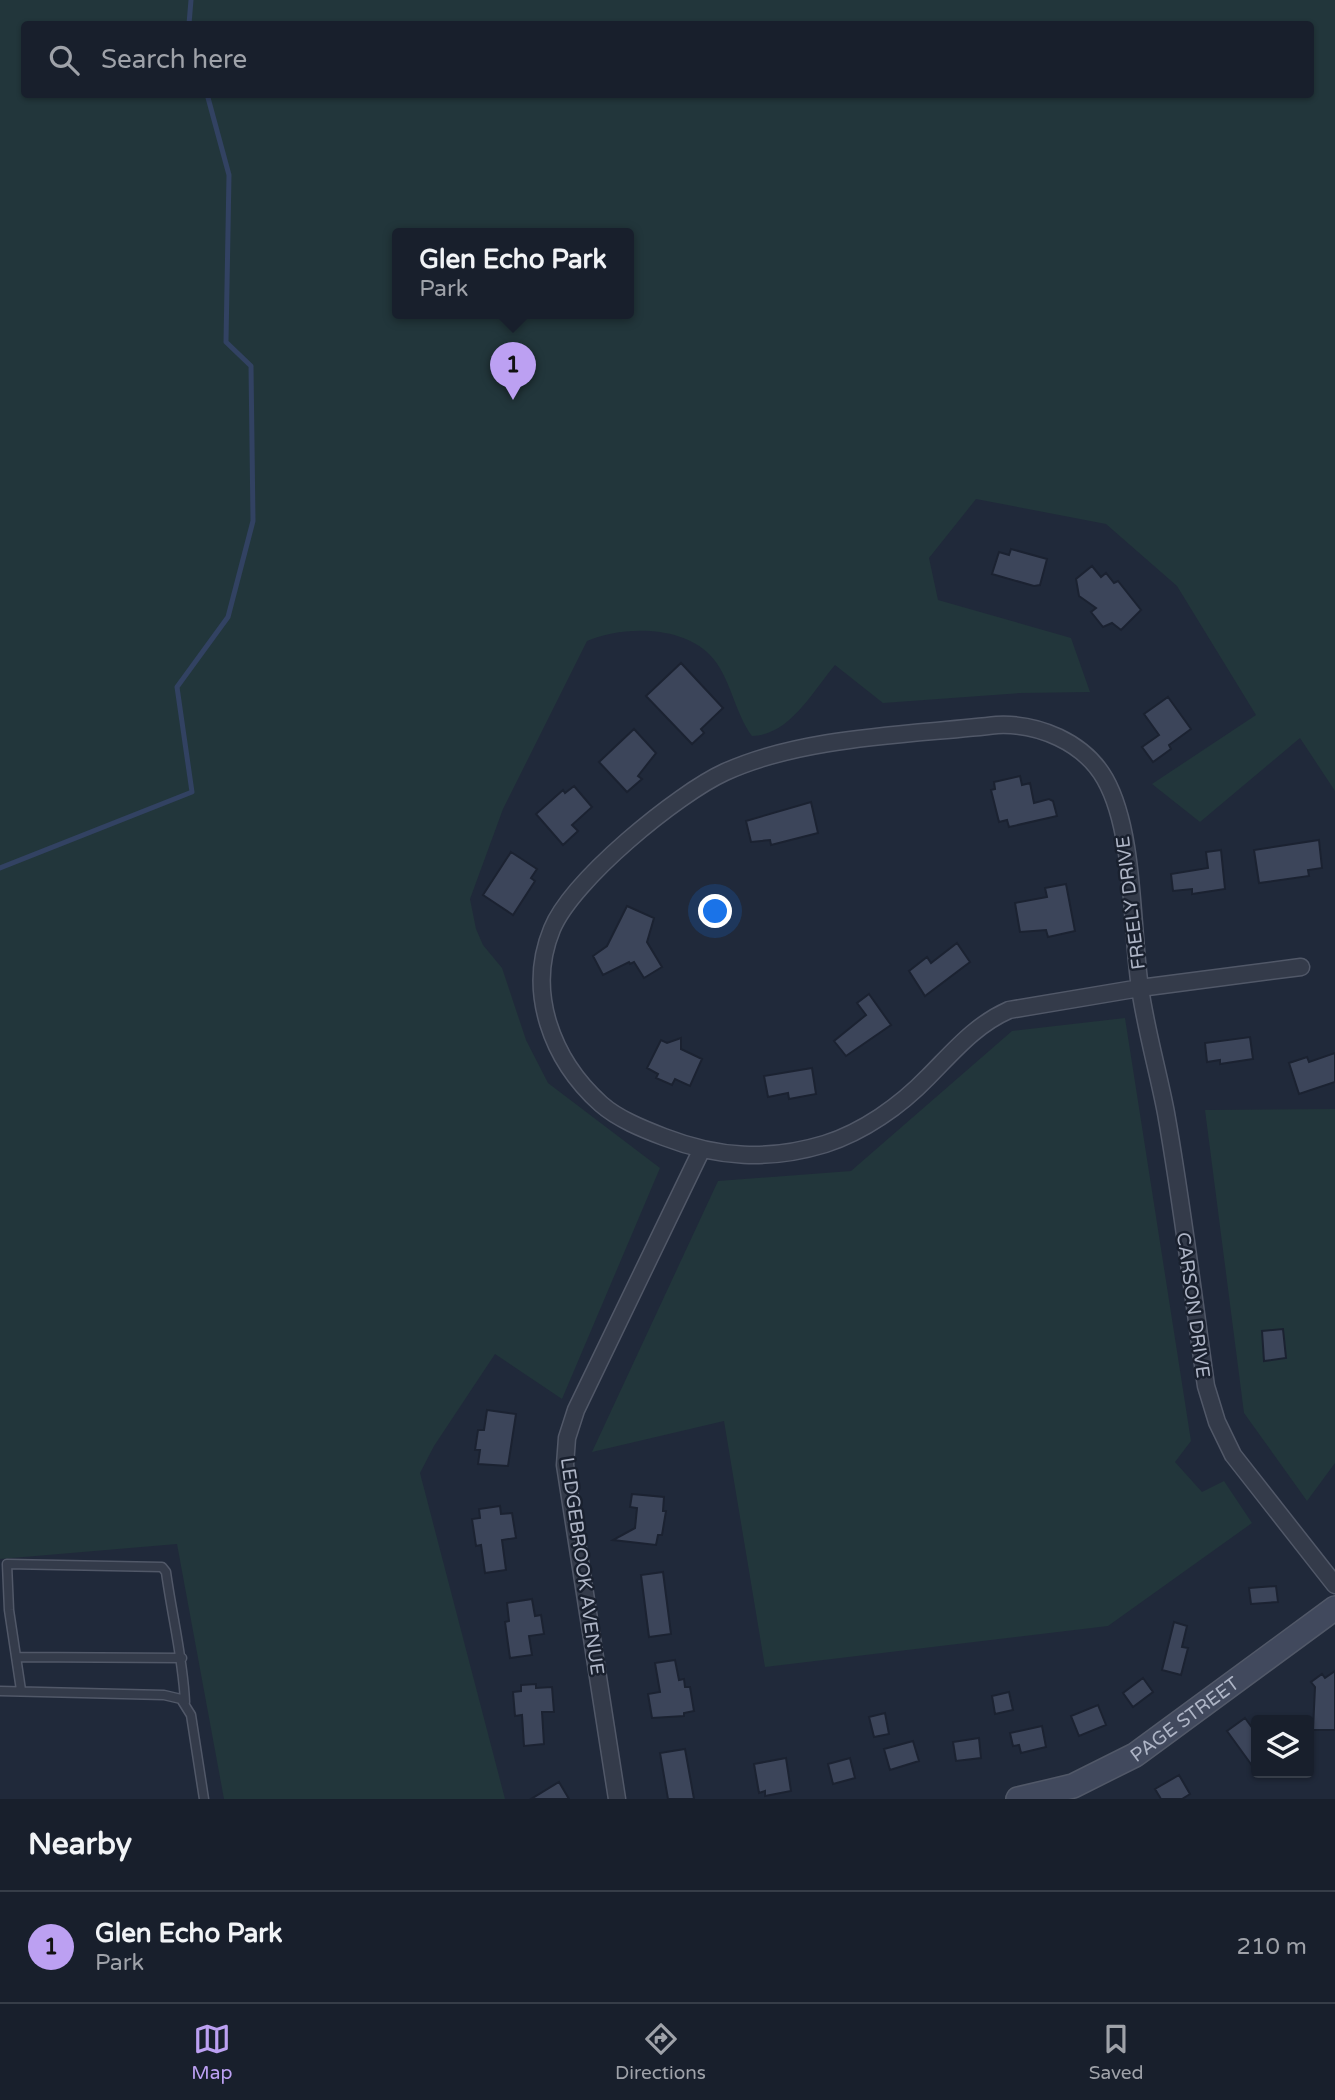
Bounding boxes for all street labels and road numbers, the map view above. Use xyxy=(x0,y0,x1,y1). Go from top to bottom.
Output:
street label: FREELY DRIVE xyxy=(1112,835,1150,971)
street label: CARSON DRIVE xyxy=(1172,1231,1214,1379)
street label: LEDGEBROOK AVENUE xyxy=(556,1456,608,1676)
street label: PAGE STREET xyxy=(1126,1672,1244,1767)

